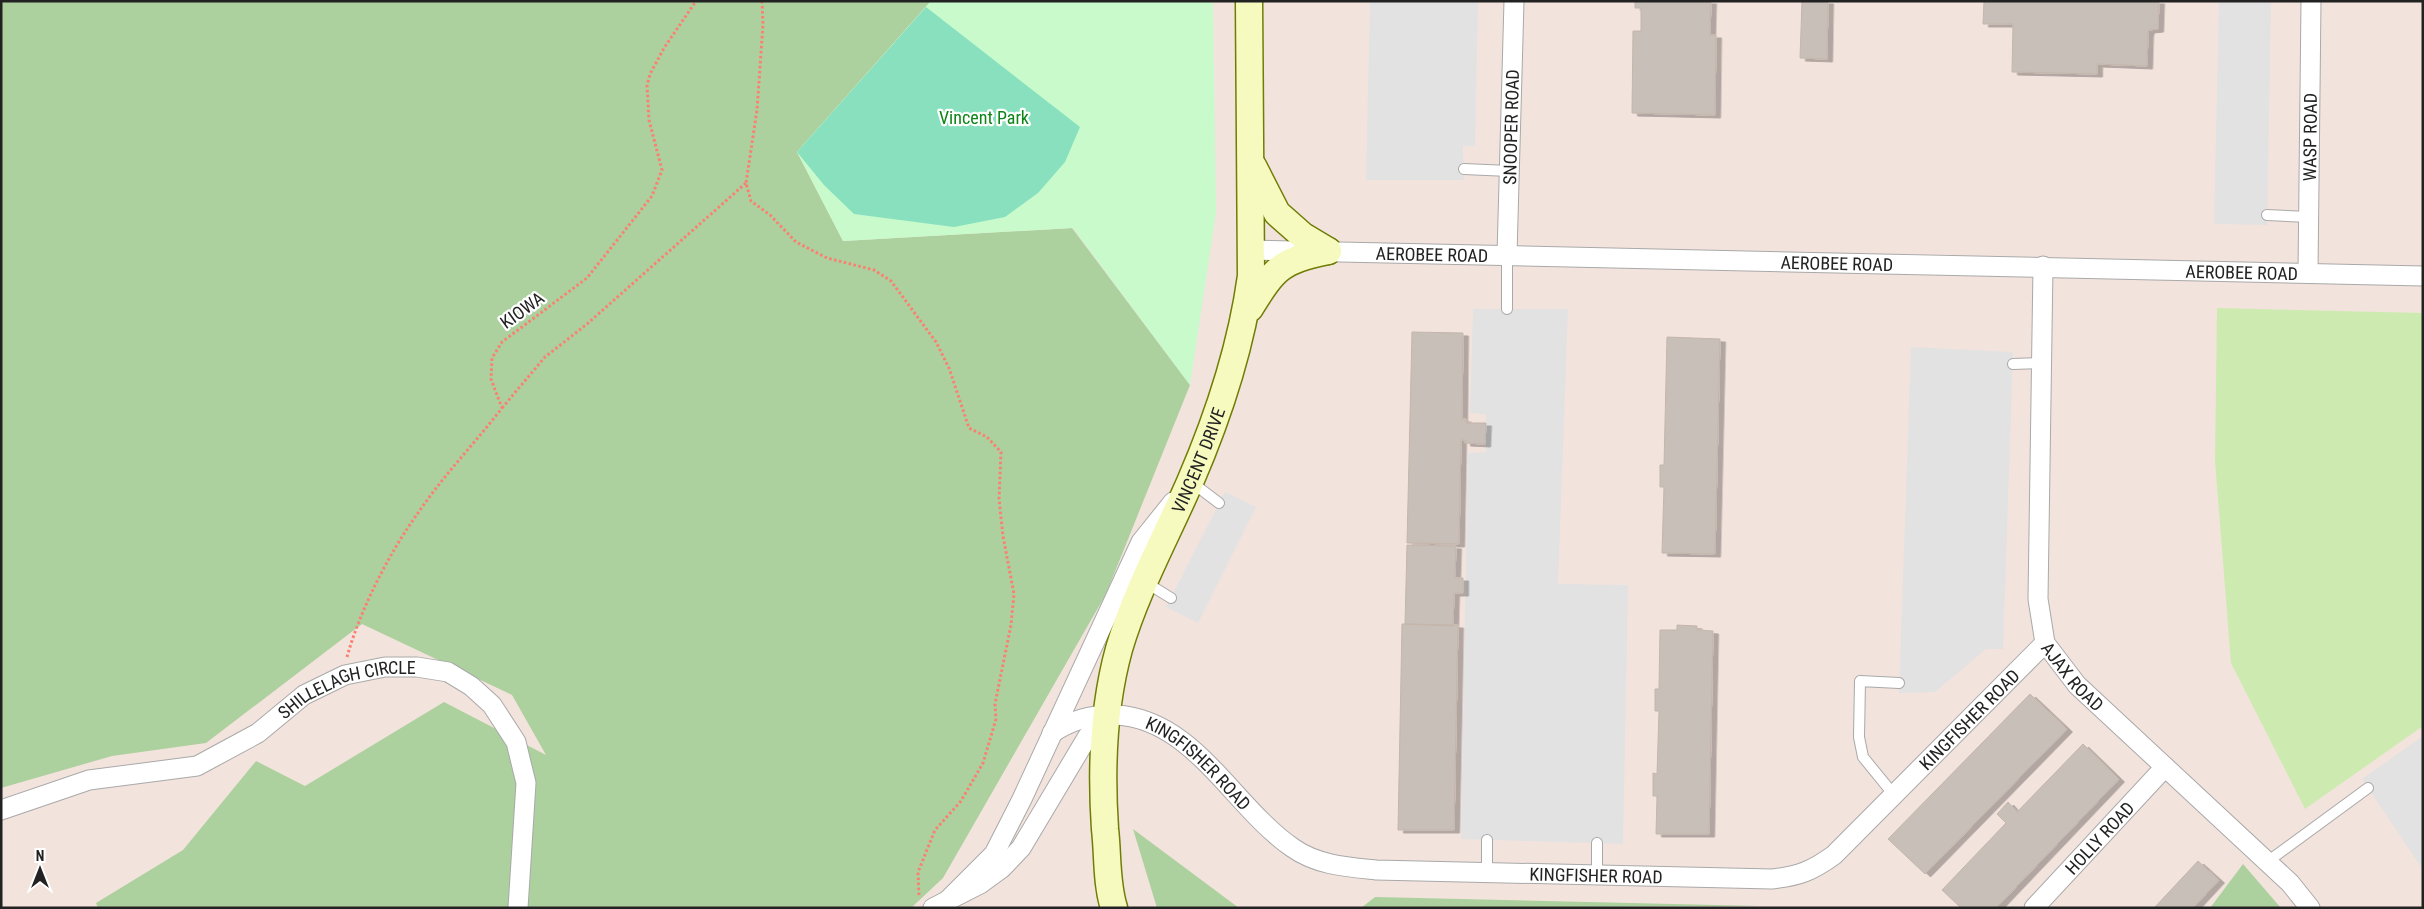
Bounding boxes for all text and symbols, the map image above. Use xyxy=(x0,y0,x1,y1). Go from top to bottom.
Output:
street label: SNOOPER ROAD xyxy=(1498,69,1523,185)
street label: WASP ROAD xyxy=(2299,93,2320,181)
park label: Vincent Park xyxy=(939,107,1029,128)
street label: AEROBEE ROAD xyxy=(1375,242,1488,266)
street label: AEROBEE ROAD xyxy=(1780,251,1893,275)
street label: AEROBEE ROAD xyxy=(2185,260,2298,284)
street label: KIOWA xyxy=(496,287,548,333)
street label: VINCENT DRIVE xyxy=(1167,404,1229,516)
street label: AJAX ROAD xyxy=(2037,638,2108,715)
street label: SHILLELAGH CIRCLE xyxy=(273,656,416,723)
street label: KINGFISHER ROAD xyxy=(1915,665,2024,774)
street label: KINGFISHER ROAD xyxy=(1143,712,1255,814)
street label: HOLLY ROAD xyxy=(2061,797,2138,878)
north arrow xyxy=(15,844,65,894)
text: N xyxy=(36,848,44,864)
street label: KINGFISHER ROAD xyxy=(1529,863,1663,887)

